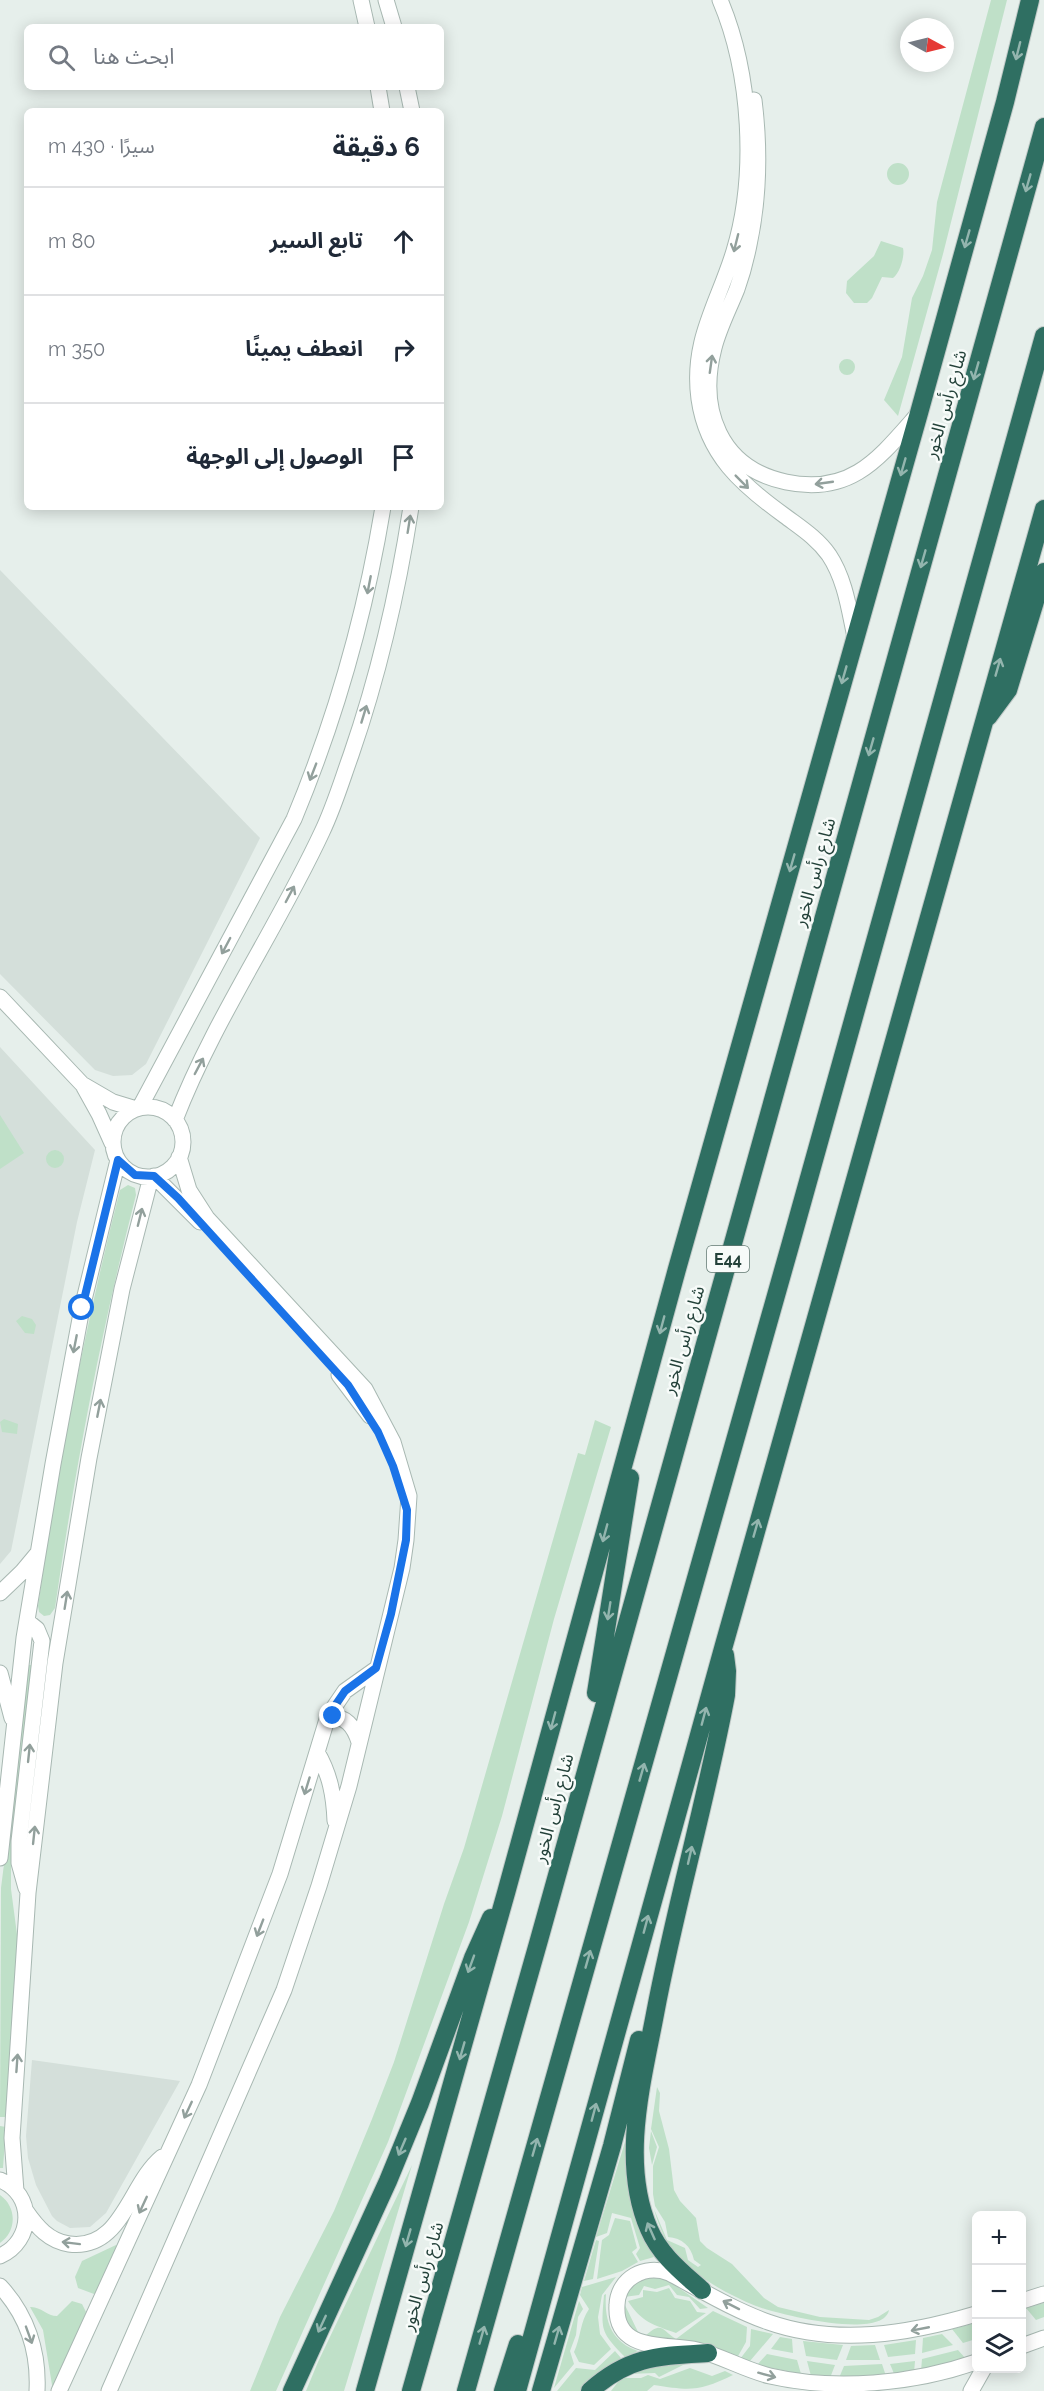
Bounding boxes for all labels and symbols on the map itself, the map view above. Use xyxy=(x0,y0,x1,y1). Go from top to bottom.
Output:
north arrow xyxy=(900,18,954,72)
one-way arrow xyxy=(1012,41,1023,60)
one-way arrow xyxy=(1022,173,1034,192)
one-way arrow xyxy=(961,229,972,248)
one-way arrow xyxy=(729,233,741,252)
street label: شارع رأس الخور xyxy=(919,347,974,463)
one-way arrow xyxy=(705,355,716,375)
one-way arrow xyxy=(970,361,981,380)
one-way arrow xyxy=(897,457,908,476)
one-way arrow xyxy=(735,475,750,490)
one-way arrow xyxy=(815,478,834,489)
one-way arrow xyxy=(403,515,414,535)
one-way arrow xyxy=(917,549,929,568)
one-way arrow xyxy=(363,575,374,595)
one-way arrow xyxy=(993,658,1005,677)
one-way arrow xyxy=(838,665,850,684)
one-way arrow xyxy=(359,705,370,724)
one-way arrow xyxy=(865,737,876,756)
one-way arrow xyxy=(307,762,318,781)
street label: شارع رأس الخور xyxy=(788,815,843,931)
one-way arrow xyxy=(785,853,797,872)
one-way arrow xyxy=(285,885,296,903)
one-way arrow xyxy=(220,937,232,954)
one-way arrow xyxy=(193,1058,205,1075)
one-way arrow xyxy=(134,1208,146,1227)
road number: E44 xyxy=(707,1246,749,1272)
street label: شارع رأس الخور xyxy=(657,1283,712,1399)
route start xyxy=(68,1294,94,1320)
one-way arrow xyxy=(656,1315,667,1334)
one-way arrow xyxy=(69,1334,80,1354)
one-way arrow xyxy=(94,1399,105,1418)
one-way arrow xyxy=(751,1519,763,1538)
one-way arrow xyxy=(599,1523,610,1542)
one-way arrow xyxy=(60,1591,71,1611)
one-way arrow xyxy=(603,1600,614,1620)
route end xyxy=(319,1702,345,1728)
one-way arrow xyxy=(699,1707,710,1726)
one-way arrow xyxy=(547,1711,559,1730)
one-way arrow xyxy=(24,1743,35,1763)
street label: شارع رأس الخور xyxy=(528,1751,581,1867)
one-way arrow xyxy=(636,1763,648,1782)
one-way arrow xyxy=(301,1776,312,1795)
one-way arrow xyxy=(29,1826,40,1845)
one-way arrow xyxy=(685,1846,696,1865)
one-way arrow xyxy=(641,1915,653,1934)
one-way arrow xyxy=(253,1918,264,1937)
one-way arrow xyxy=(583,1950,595,1969)
one-way arrow xyxy=(464,1954,475,1973)
one-way arrow xyxy=(455,2041,467,2060)
one-way arrow xyxy=(12,2053,23,2073)
one-way arrow xyxy=(181,2100,193,2118)
one-way arrow xyxy=(589,2103,601,2122)
one-way arrow xyxy=(396,2137,407,2155)
one-way arrow xyxy=(530,2138,542,2157)
one-way arrow xyxy=(137,2195,149,2213)
street label: شارع رأس الخور xyxy=(396,2219,451,2335)
one-way arrow xyxy=(644,2223,656,2241)
one-way arrow xyxy=(402,2228,413,2247)
one-way arrow xyxy=(61,2237,81,2248)
one-way arrow xyxy=(722,2299,740,2310)
one-way arrow xyxy=(315,2315,327,2333)
one-way arrow xyxy=(911,2324,930,2335)
one-way arrow xyxy=(25,2325,36,2344)
one-way arrow xyxy=(477,2326,488,2345)
one-way arrow xyxy=(552,2326,563,2345)
one-way arrow xyxy=(757,2370,776,2381)

